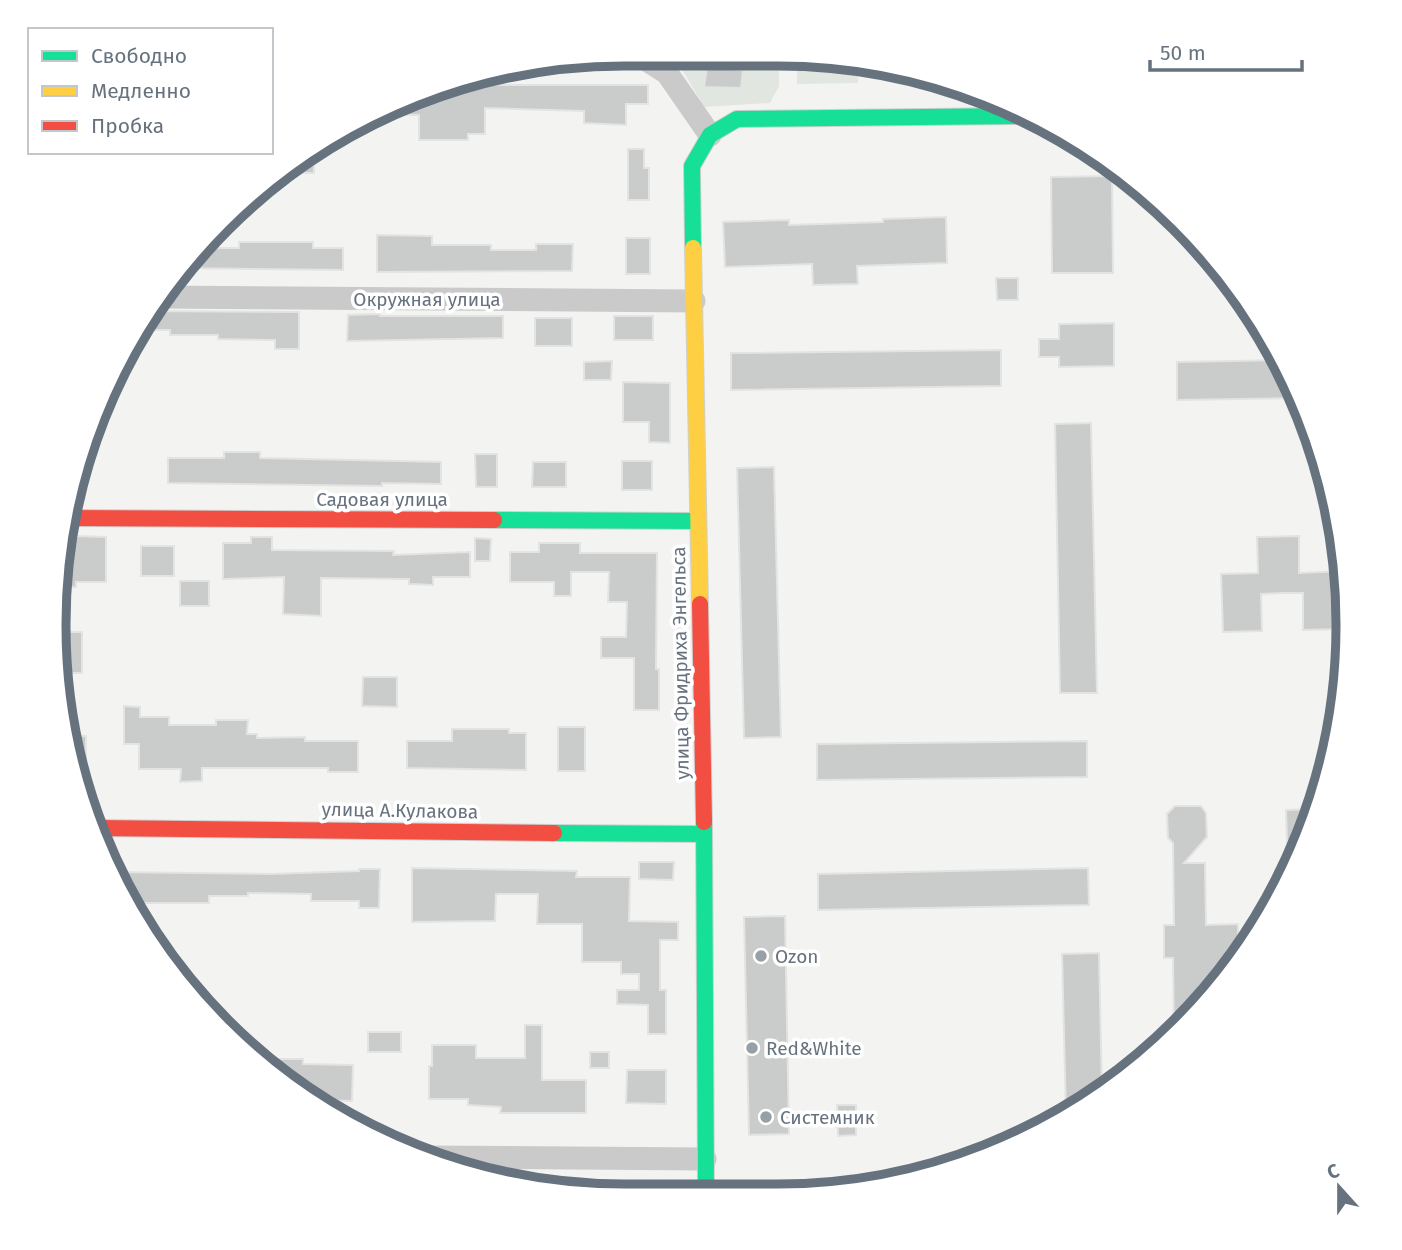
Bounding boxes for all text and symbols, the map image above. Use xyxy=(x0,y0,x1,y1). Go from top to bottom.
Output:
legend xyxy=(28,28,273,154)
scale bar xyxy=(1150,28,1302,72)
text: 50 m xyxy=(1160,40,1206,66)
text: Свободно xyxy=(91,43,187,69)
text: Медленно xyxy=(91,78,191,104)
text: Пробка xyxy=(91,113,164,139)
street label: Окружная улица xyxy=(353,288,501,311)
street label: Садовая улица xyxy=(316,488,448,511)
street label: улица Фридриха Энгельса xyxy=(667,546,694,780)
street label: улица А.Кулакова xyxy=(322,798,478,823)
place label: Ozon xyxy=(775,945,818,968)
marker: Ozon xyxy=(753,948,769,964)
place label: Red&White xyxy=(766,1037,862,1060)
marker: Red&White xyxy=(744,1040,760,1056)
place label: Системник xyxy=(780,1106,875,1129)
marker: Системник xyxy=(758,1109,774,1125)
north arrow xyxy=(1304,1152,1374,1222)
text: С xyxy=(1324,1159,1342,1184)

